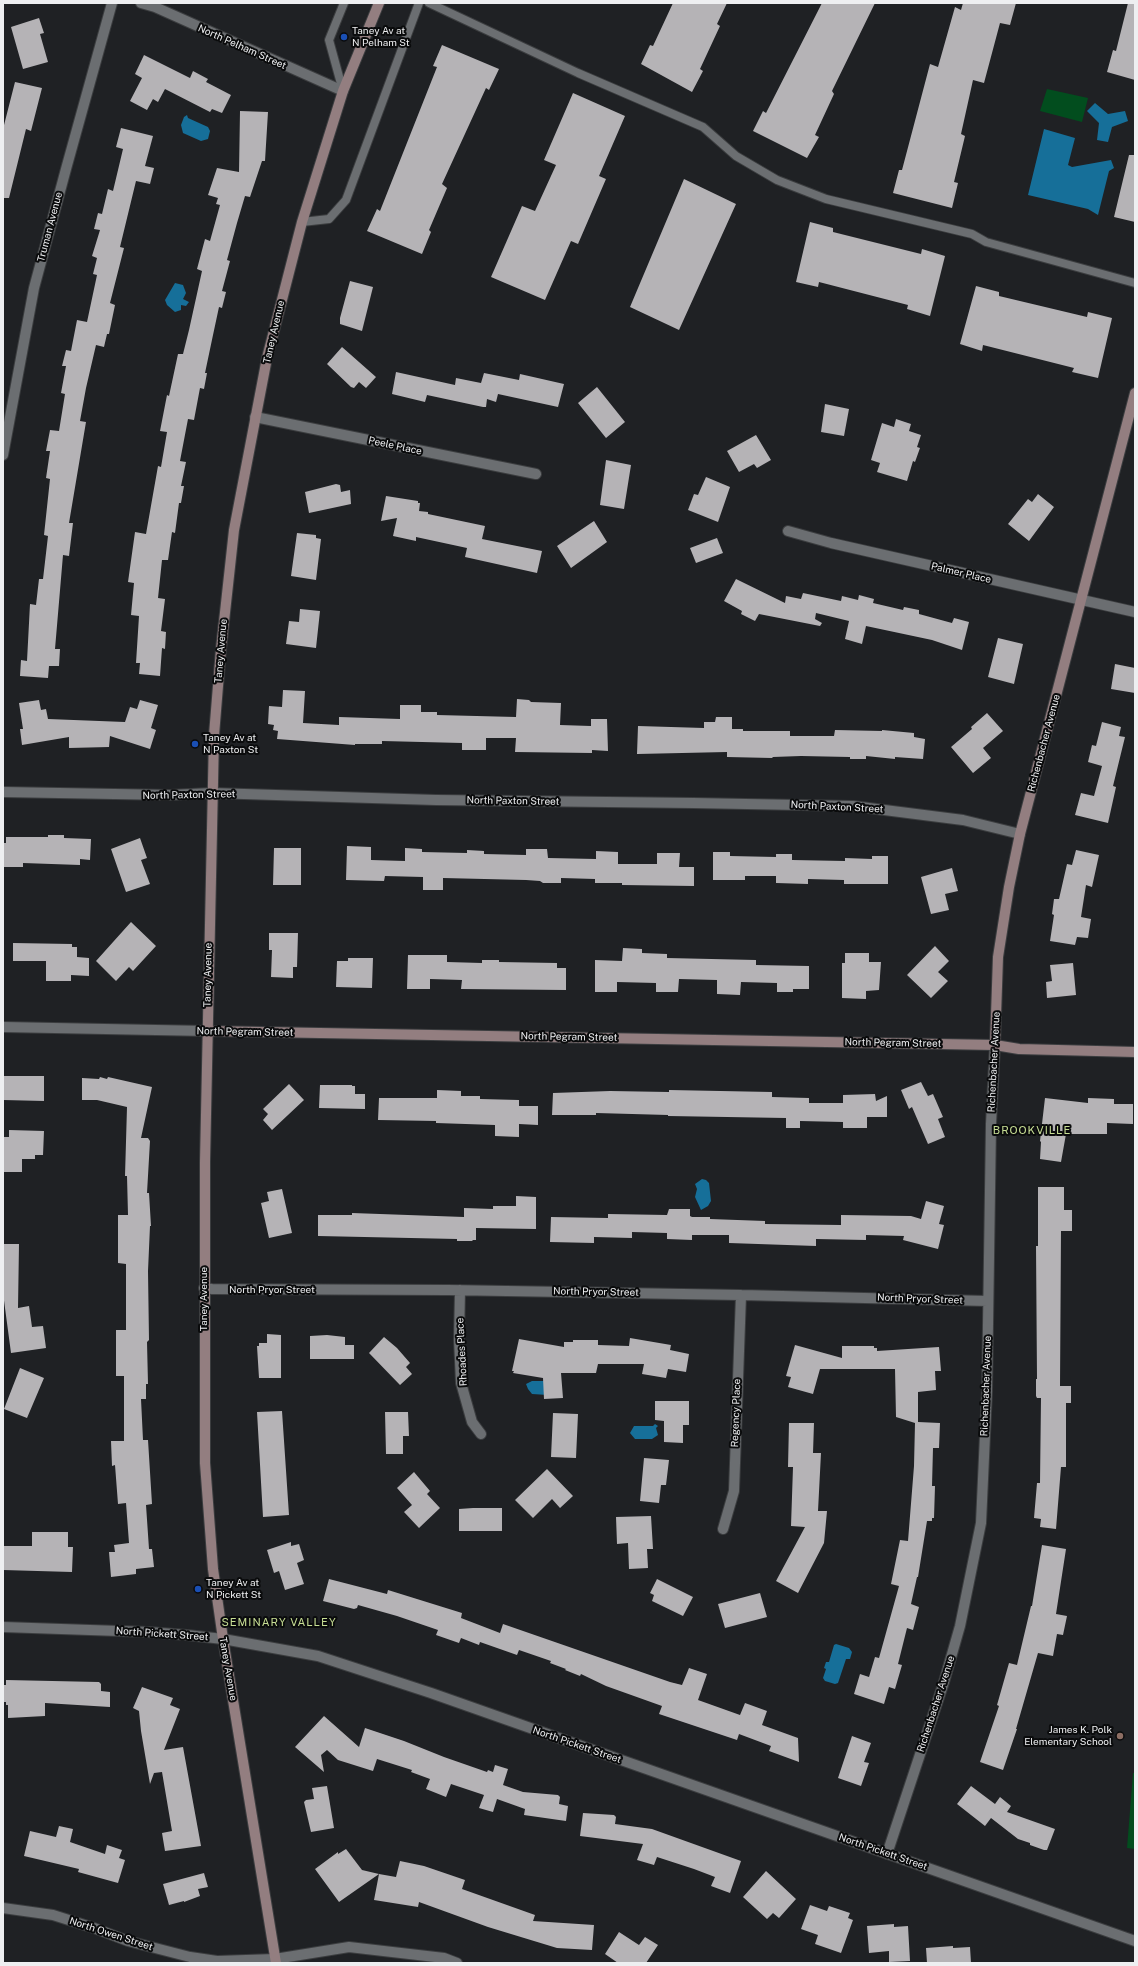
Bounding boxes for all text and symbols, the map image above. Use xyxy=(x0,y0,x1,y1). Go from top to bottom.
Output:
street label: North Pelham Street xyxy=(196,22,288,72)
place label: Taney Av at N Pelham St xyxy=(352,25,410,48)
marker: Taney Av at N Pelham St xyxy=(339,32,349,42)
street label: Truman Avenue xyxy=(35,191,65,263)
street label: Taney Avenue xyxy=(261,299,287,365)
street label: Peele Place xyxy=(367,434,423,458)
street label: Palmer Place xyxy=(930,560,992,586)
street label: Taney Avenue xyxy=(212,618,230,684)
street label: Richenbacher Avenue xyxy=(1025,693,1063,793)
place label: Taney Av at N Paxton St xyxy=(203,732,258,756)
marker: Taney Av at N Paxton St xyxy=(190,739,200,749)
street label: North Paxton Street xyxy=(142,788,236,802)
street label: North Paxton Street xyxy=(466,794,560,808)
street label: North Paxton Street xyxy=(790,799,884,815)
street label: Taney Avenue xyxy=(201,943,215,1007)
street label: Richenbacher Avenue xyxy=(985,1011,1003,1113)
street label: North Pegram Street xyxy=(197,1025,293,1039)
street label: North Pegram Street xyxy=(521,1030,617,1044)
street label: North Pegram Street xyxy=(845,1036,941,1050)
district label: BROOKVILLE xyxy=(993,1124,1071,1138)
street label: Taney Avenue xyxy=(198,1267,210,1331)
street label: North Pryor Street xyxy=(229,1284,315,1296)
street label: North Pryor Street xyxy=(553,1285,639,1299)
street label: North Pryor Street xyxy=(877,1292,963,1306)
street label: Rhoades Place xyxy=(454,1317,470,1387)
street label: Richenbacher Avenue xyxy=(978,1335,994,1437)
street label: Regency Place xyxy=(729,1378,743,1448)
place label: Taney Av at N Pickett St xyxy=(206,1577,261,1600)
marker: Taney Av at N Pickett St xyxy=(193,1584,203,1594)
district label: SEMINARY VALLEY xyxy=(221,1616,337,1630)
street label: North Pickett Street xyxy=(115,1625,209,1643)
street label: Taney Avenue xyxy=(217,1636,239,1702)
street label: Richenbacher Avenue xyxy=(915,1654,957,1754)
street label: North Pickett Street xyxy=(531,1724,623,1766)
place label: James K. Polk Elementary School xyxy=(1024,1724,1112,1748)
marker: James K. Polk Elementary School xyxy=(1115,1731,1125,1741)
street label: North Pickett Street xyxy=(837,1831,929,1873)
street label: North Owen Street xyxy=(68,1915,154,1953)

